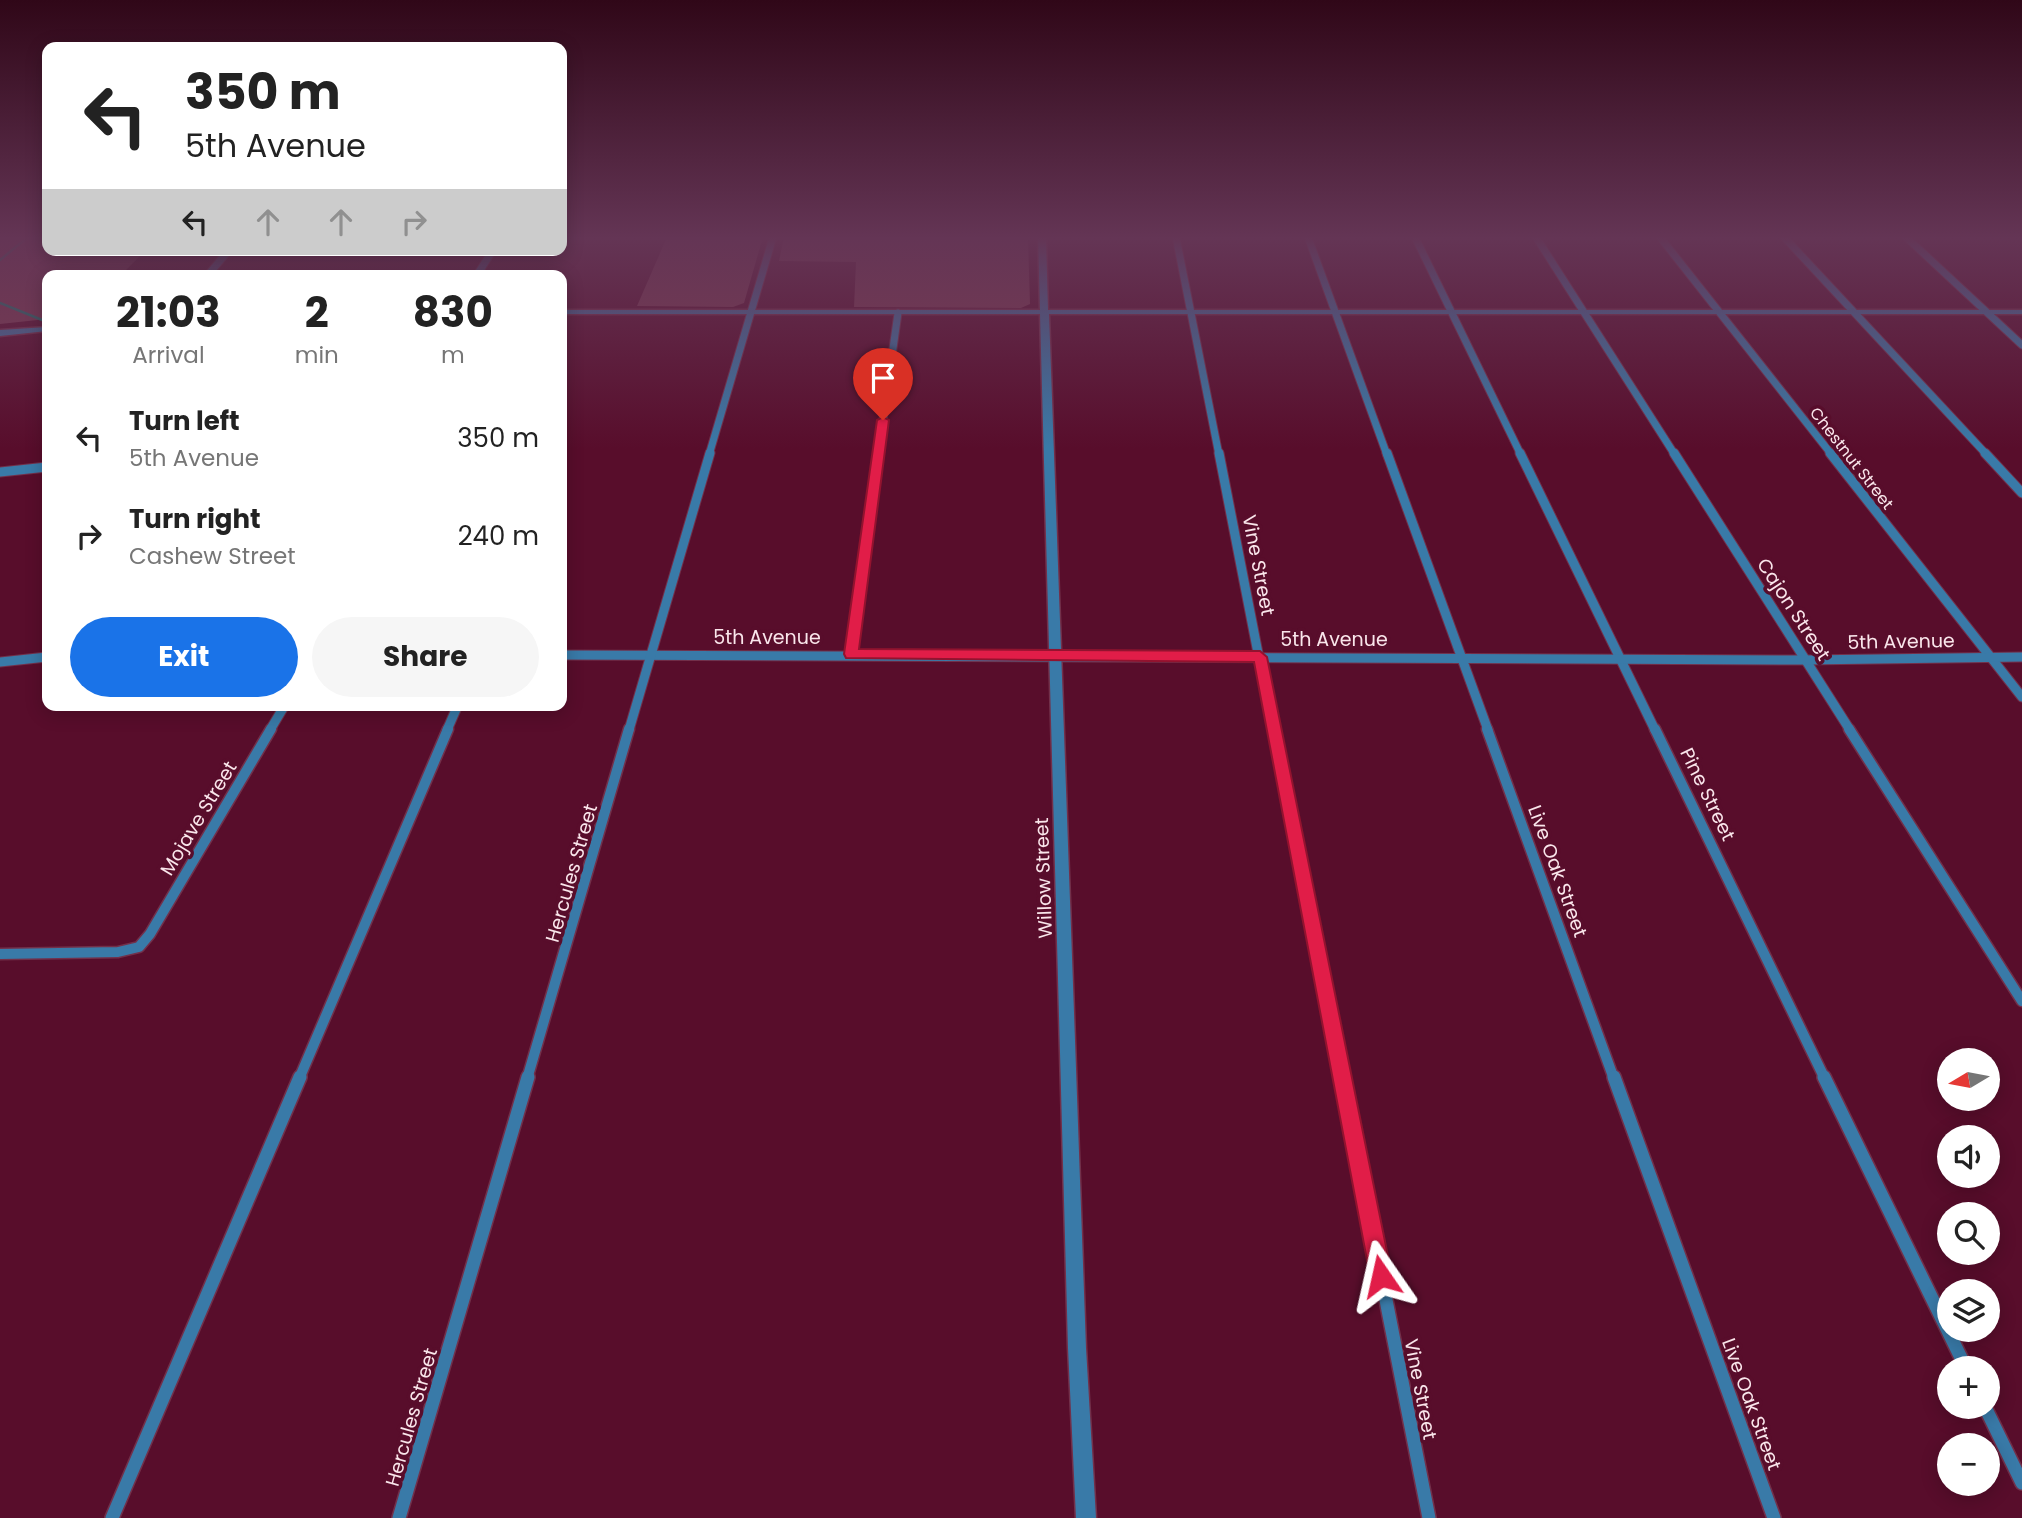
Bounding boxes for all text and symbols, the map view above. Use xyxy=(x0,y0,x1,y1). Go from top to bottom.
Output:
text: 350 m xyxy=(185,58,341,126)
icon: left xyxy=(70,70,161,161)
text: 5th Avenue xyxy=(185,123,366,168)
icon: left xyxy=(176,203,214,241)
icon: ahead xyxy=(249,203,287,241)
icon: ahead xyxy=(322,203,360,241)
icon: right xyxy=(395,203,433,241)
text: 21:03 xyxy=(116,283,221,342)
text: 2 xyxy=(305,283,329,342)
text: 830 xyxy=(413,283,493,342)
text: Arrival xyxy=(132,339,205,371)
text: min xyxy=(295,339,339,371)
text: m xyxy=(441,339,465,371)
pin xyxy=(853,348,913,420)
icon: arrive xyxy=(864,359,902,397)
street label: Chestnut Street xyxy=(1804,402,1899,514)
text: Turn left xyxy=(129,403,240,439)
icon: left xyxy=(70,419,108,457)
text: 350 m xyxy=(457,420,539,456)
text: 5th Avenue xyxy=(129,442,259,474)
text: Turn right xyxy=(129,501,261,537)
street label: Vine Street xyxy=(1236,512,1282,618)
icon: right xyxy=(70,517,108,555)
text: 240 m xyxy=(458,518,539,554)
text: Cashew Street xyxy=(129,540,296,572)
street label: Cajon Street xyxy=(1750,553,1837,666)
button: Exit xyxy=(70,617,298,697)
button: Share xyxy=(312,617,539,697)
street label: 5th Avenue xyxy=(713,624,821,651)
street label: 5th Avenue xyxy=(1280,626,1388,653)
street label: 5th Avenue xyxy=(1847,627,1955,656)
street label: Pine Street xyxy=(1673,743,1742,845)
street label: Mojave Street xyxy=(154,756,243,881)
street label: Hercules Street xyxy=(539,801,604,945)
street label: Live Oak Street xyxy=(1521,801,1594,941)
street label: Willow Street xyxy=(1028,817,1059,939)
north arrow xyxy=(1937,1048,2000,1111)
map controls xyxy=(1937,1048,2000,1496)
button: sound xyxy=(1937,1125,2000,1188)
button: search xyxy=(1937,1202,2000,1265)
position arrow xyxy=(1344,1239,1418,1313)
button: layers xyxy=(1937,1279,2000,1342)
street label: Live Oak Street xyxy=(1715,1334,1788,1474)
street label: Vine Street xyxy=(1398,1336,1444,1442)
street label: Hercules Street xyxy=(379,1345,444,1489)
button: + xyxy=(1937,1356,2000,1419)
button: − xyxy=(1937,1433,2000,1496)

